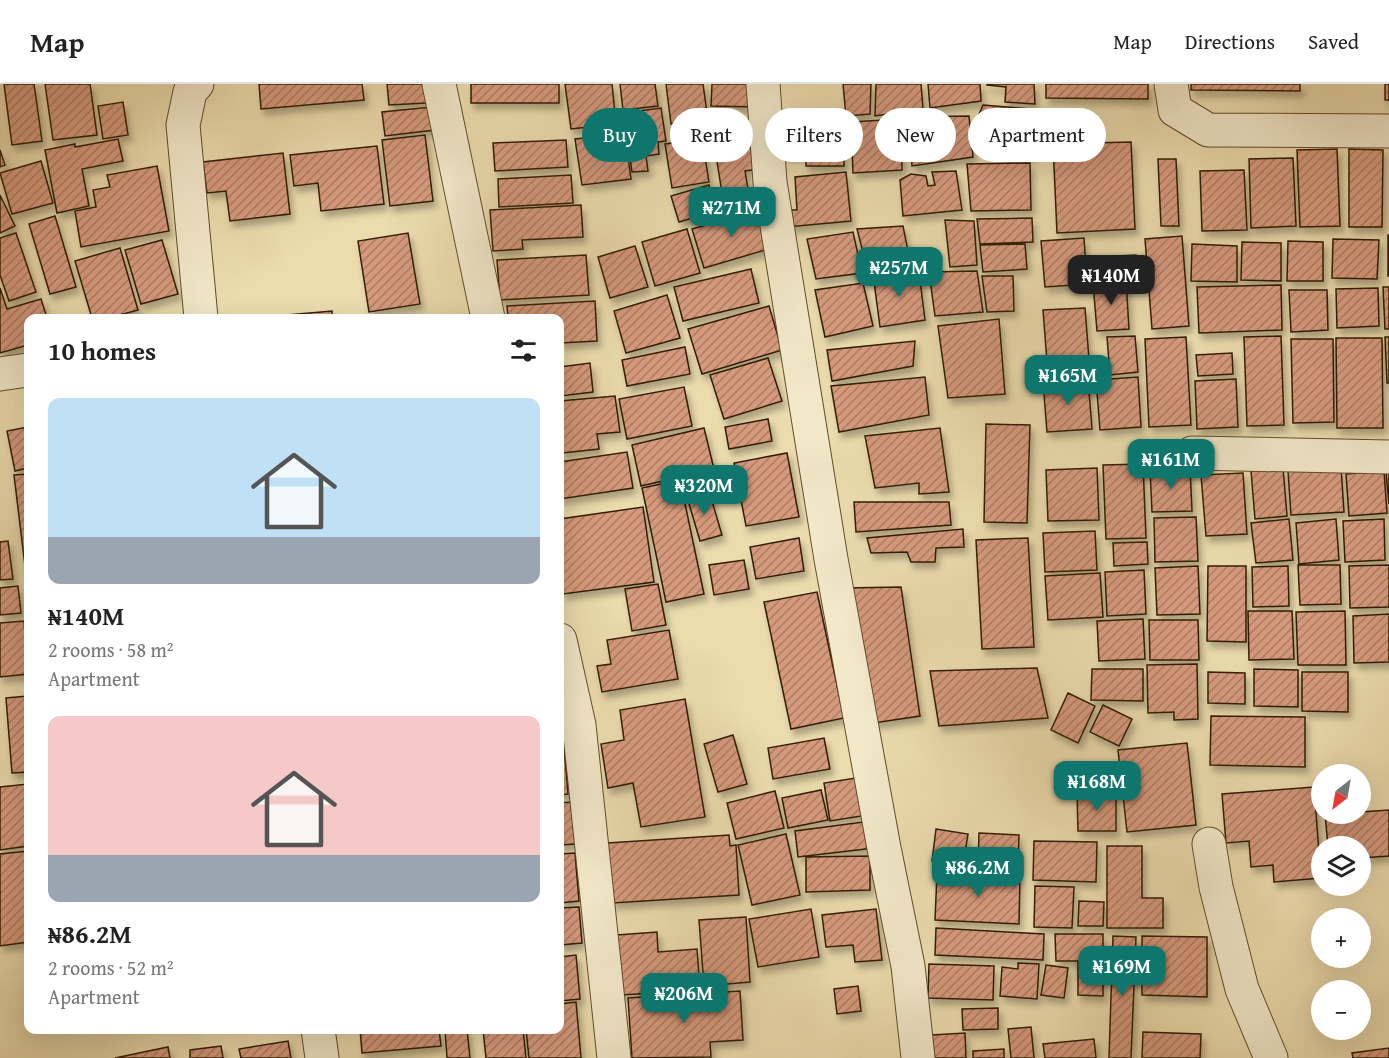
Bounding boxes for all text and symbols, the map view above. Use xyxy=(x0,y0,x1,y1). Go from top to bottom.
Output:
text: Map xyxy=(30,21,84,62)
text: Map xyxy=(1113,26,1152,57)
text: Directions xyxy=(1185,26,1275,57)
text: Saved xyxy=(1308,26,1359,57)
chip: Buy xyxy=(582,108,658,162)
chip: Rent xyxy=(670,108,753,162)
chip: Filters xyxy=(765,108,863,162)
chip: New xyxy=(875,108,956,162)
chip: Apartment xyxy=(968,108,1106,162)
pin: ₦271M xyxy=(690,187,774,238)
text: ₦271M xyxy=(703,192,761,221)
pin: ₦257M xyxy=(857,247,941,298)
text: ₦257M xyxy=(870,252,928,281)
pin: ₦140M xyxy=(1069,255,1153,306)
text: ₦140M xyxy=(1082,260,1140,289)
text: 10 homes xyxy=(48,331,156,370)
icon: filters xyxy=(507,334,540,367)
pin: ₦165M xyxy=(1026,355,1110,406)
text: ₦165M xyxy=(1039,360,1097,389)
icon: home xyxy=(240,437,348,545)
pin: ₦161M xyxy=(1129,439,1213,490)
text: ₦161M xyxy=(1142,444,1200,473)
pin: ₦320M xyxy=(662,465,746,516)
text: ₦320M xyxy=(675,470,733,499)
text: ₦140M xyxy=(48,596,124,635)
text: 2 rooms · 58 m² xyxy=(48,635,174,664)
text: Apartment xyxy=(48,664,140,693)
icon: home xyxy=(240,755,348,863)
pin: ₦168M xyxy=(1055,761,1139,812)
north arrow xyxy=(1311,764,1371,824)
map controls xyxy=(1311,764,1371,1040)
text: ₦168M xyxy=(1068,766,1126,795)
button: layers xyxy=(1311,836,1371,896)
pin: ₦86.2M xyxy=(929,847,1027,898)
text: ₦86.2M xyxy=(946,852,1010,881)
button: + xyxy=(1311,908,1371,968)
text: ₦86.2M xyxy=(48,914,132,953)
pin: ₦169M xyxy=(1080,946,1164,997)
text: ₦169M xyxy=(1093,951,1151,980)
text: 2 rooms · 52 m² xyxy=(48,953,174,982)
pin: ₦206M xyxy=(642,973,726,1024)
text: ₦206M xyxy=(655,978,713,1007)
button: − xyxy=(1311,980,1371,1040)
text: Apartment xyxy=(48,982,140,1011)

